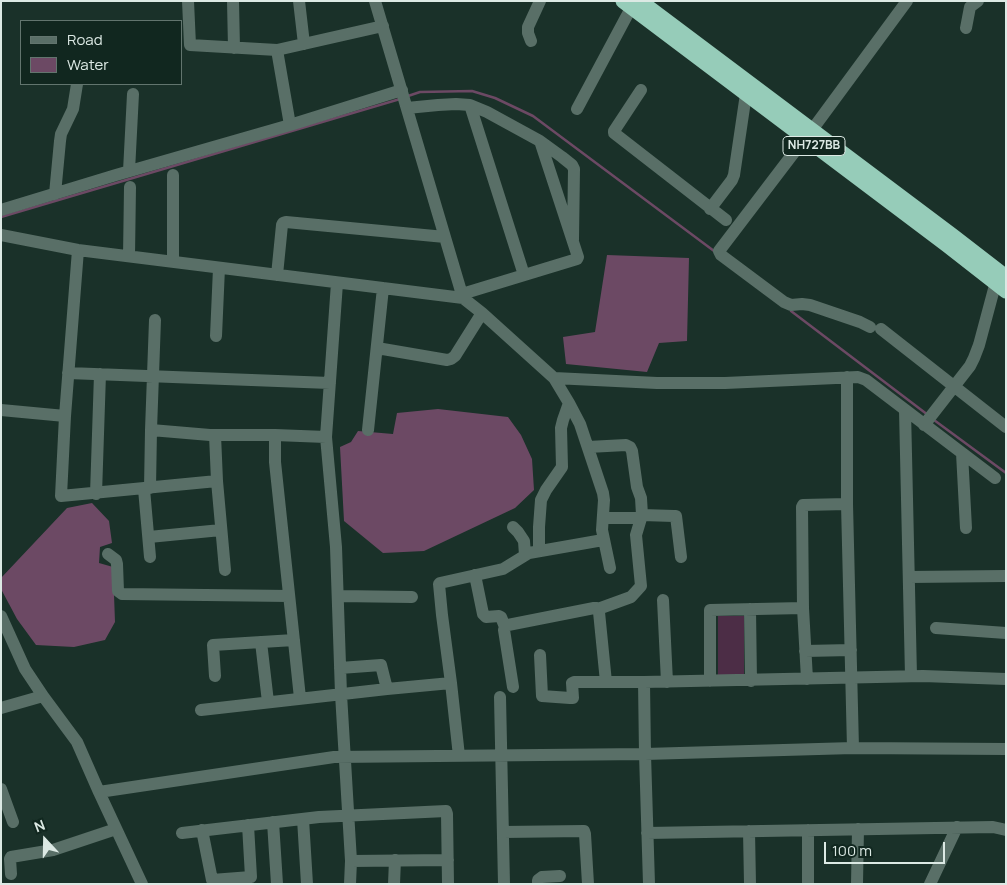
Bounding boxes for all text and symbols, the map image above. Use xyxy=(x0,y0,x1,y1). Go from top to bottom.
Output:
legend xyxy=(20,20,182,85)
text: Road xyxy=(67,29,103,50)
text: Water xyxy=(67,54,109,75)
road number: NH727BB xyxy=(783,136,845,156)
north arrow xyxy=(20,815,70,865)
text: N xyxy=(31,815,48,836)
scale bar xyxy=(827,832,948,864)
text: 100 m xyxy=(832,840,872,861)

